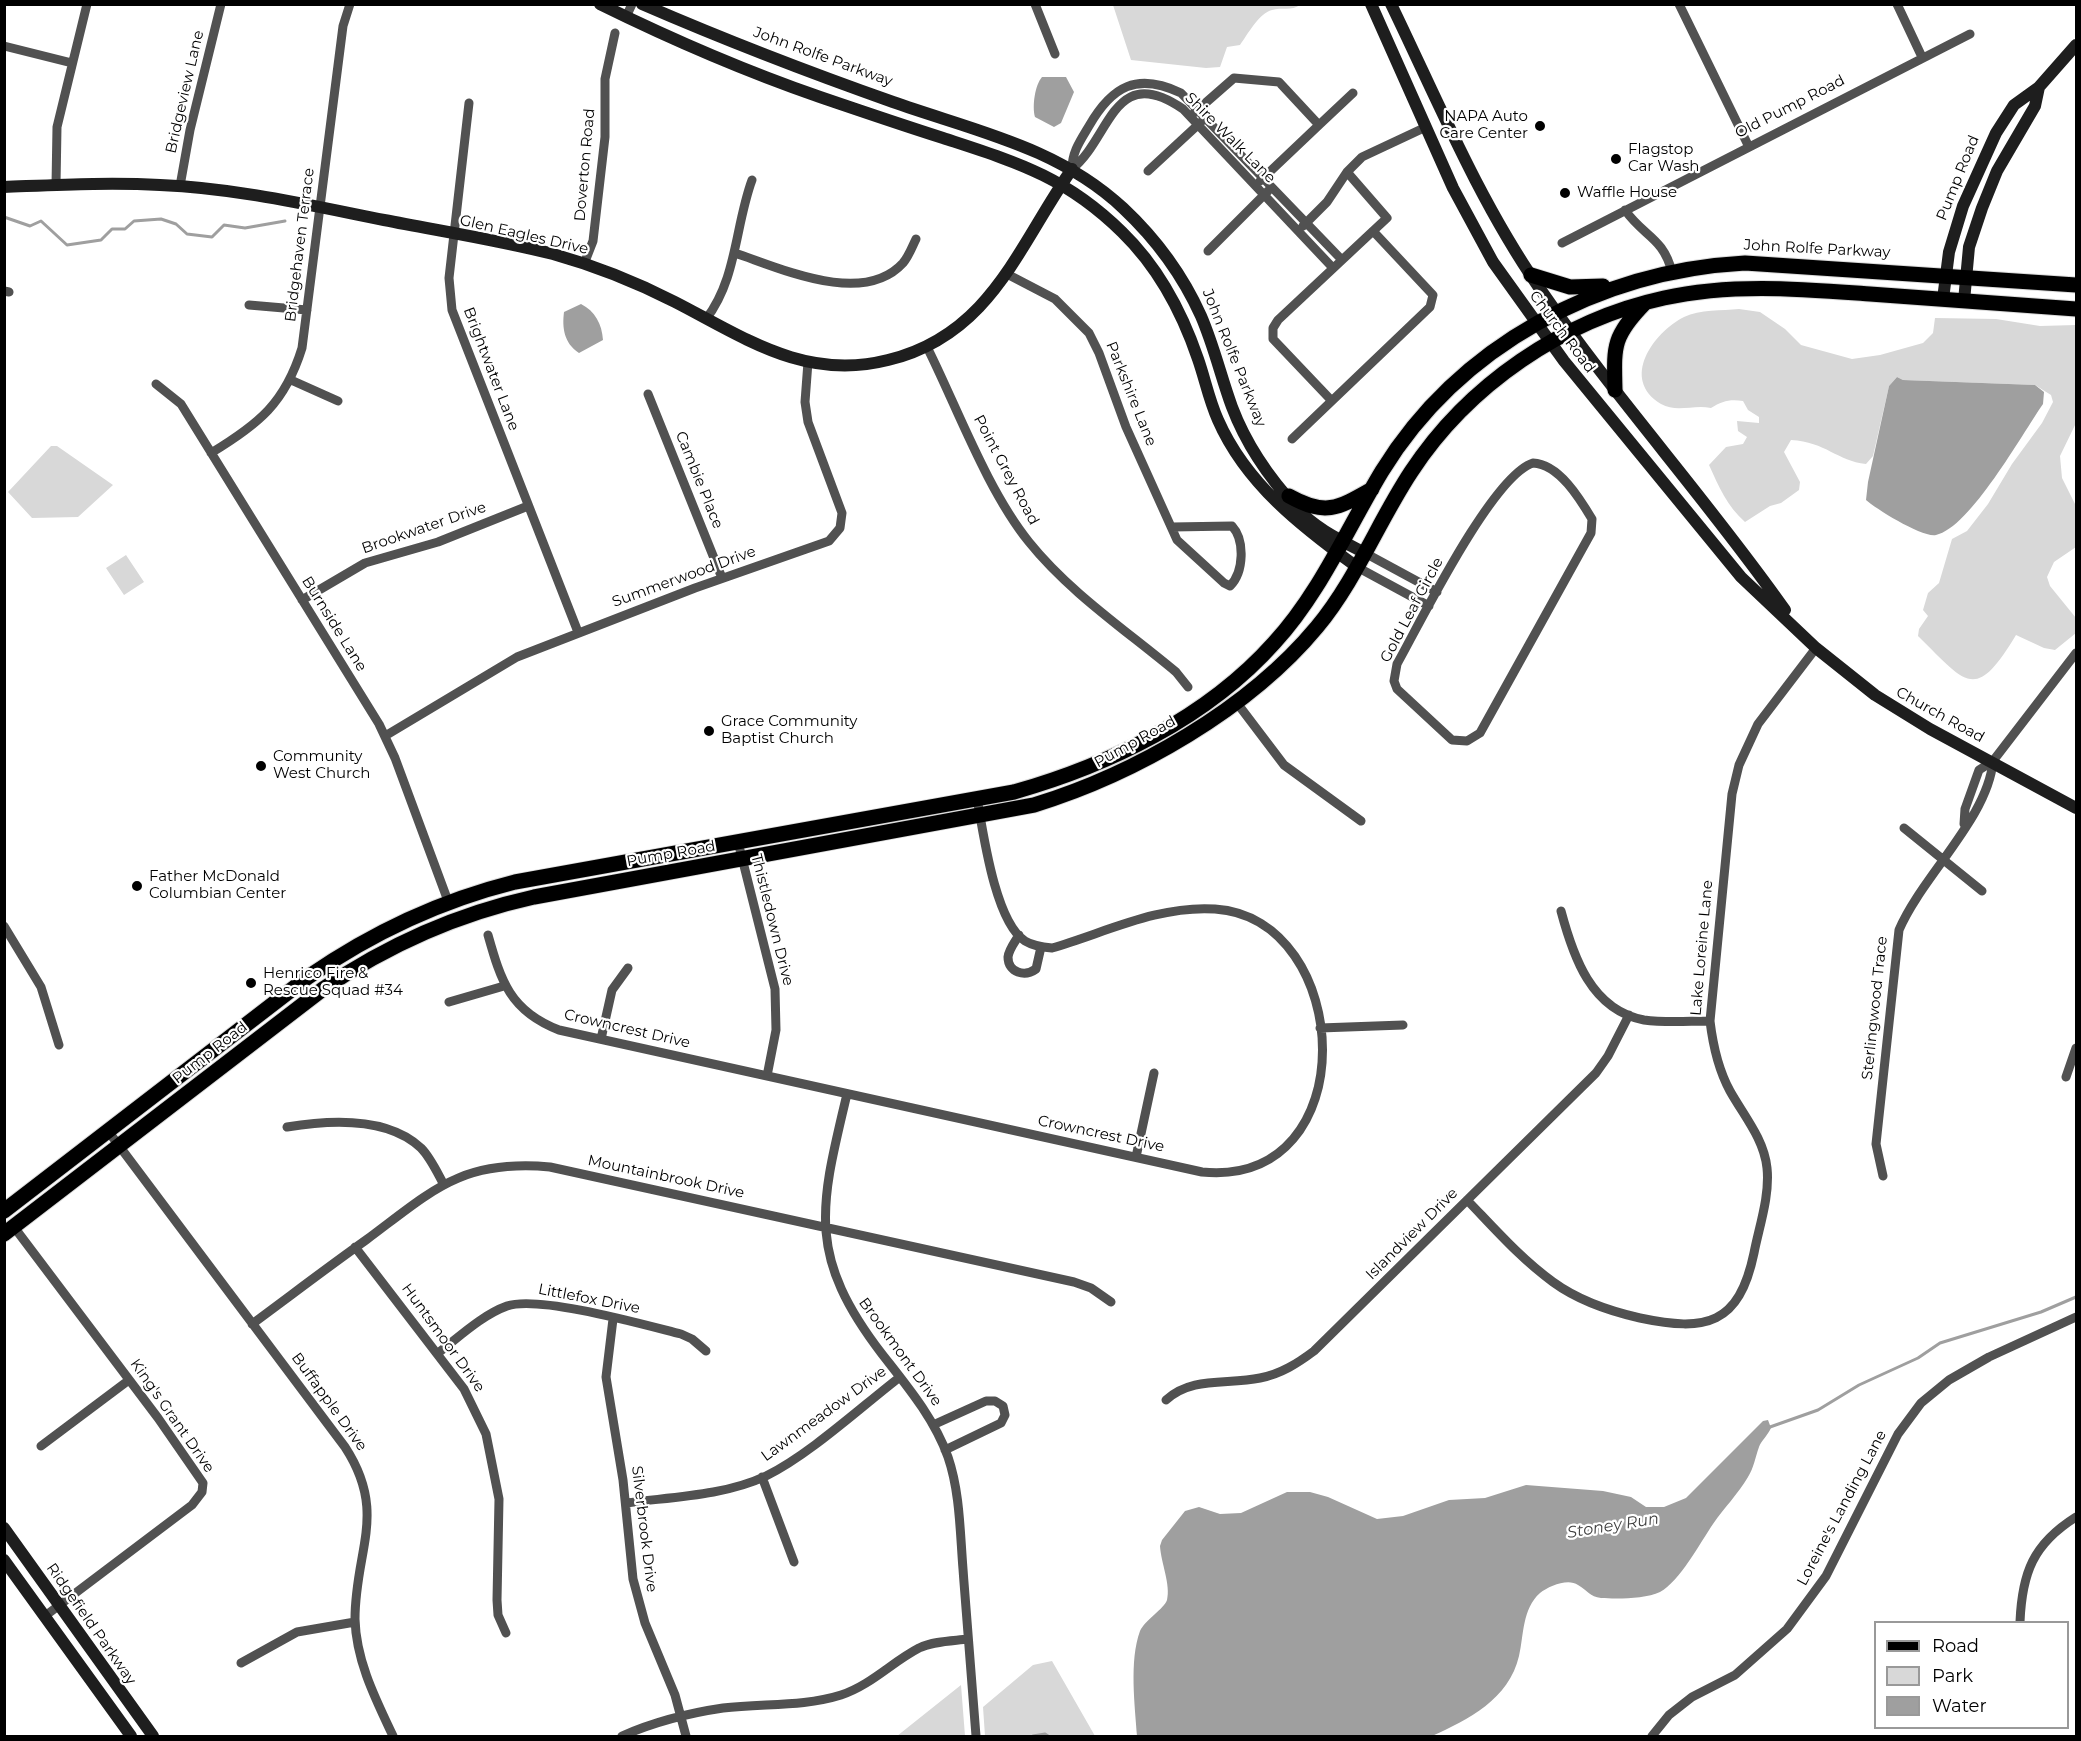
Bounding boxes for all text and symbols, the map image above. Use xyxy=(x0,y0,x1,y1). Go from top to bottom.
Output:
street label: John Rolfe Parkway xyxy=(751,23,895,91)
street label: Bridgeview Lane xyxy=(162,29,208,155)
street label: Old Pump Road xyxy=(1732,72,1848,142)
street label: Shire Walk Lane xyxy=(1181,89,1279,187)
street label: Doverton Road xyxy=(571,108,599,222)
place label: NAPA Auto Care Center xyxy=(1439,108,1528,143)
marker: NAPA Auto Care Center xyxy=(1533,119,1547,133)
street label: Pump Road xyxy=(1933,133,1983,223)
place label: Flagstop Car Wash xyxy=(1628,141,1699,176)
marker: Flagstop Car Wash xyxy=(1609,152,1623,166)
street label: Bridgehaven Terrace xyxy=(282,167,318,323)
place label: Waffle House xyxy=(1577,184,1677,202)
marker: Waffle House xyxy=(1558,186,1572,200)
street label: Glen Eagles Drive xyxy=(458,211,590,259)
street label: John Rolfe Parkway xyxy=(1743,236,1891,262)
street label: John Rolfe Parkway xyxy=(1198,287,1270,429)
street label: Church Road xyxy=(1525,287,1599,377)
street label: Brightwater Lane xyxy=(459,305,523,433)
street label: Parkshire Lane xyxy=(1102,339,1160,449)
street label: Point Grey Road xyxy=(969,412,1043,528)
street label: Cambie Place xyxy=(671,429,727,531)
street label: Brookwater Drive xyxy=(359,498,489,558)
street label: Summerwood Drive xyxy=(610,543,758,611)
street label: Gold Leaf Circle xyxy=(1377,554,1447,666)
street label: Burnside Lane xyxy=(298,573,370,675)
street label: Church Road xyxy=(1893,683,1987,747)
street label: Pump Road xyxy=(1091,712,1179,772)
place label: Grace Community Baptist Church xyxy=(721,713,857,748)
marker: Grace Community Baptist Church xyxy=(702,724,716,738)
place label: Community West Church xyxy=(273,748,370,783)
marker: Community West Church xyxy=(254,759,268,773)
street label: Pump Road xyxy=(625,837,717,871)
street label: Thistledown Drive xyxy=(747,852,797,988)
place label: Father McDonald Columbian Center xyxy=(149,868,286,903)
marker: Father McDonald Columbian Center xyxy=(130,879,144,893)
street label: Lake Loreine Lane xyxy=(1687,879,1717,1017)
street label: Sterlingwood Trace xyxy=(1859,935,1891,1081)
place label: Henrico Fire & Rescue Squad #34 xyxy=(263,965,403,1000)
marker: Henrico Fire & Rescue Squad #34 xyxy=(244,976,258,990)
street label: Crowncrest Drive xyxy=(562,1006,692,1052)
street label: Pump Road xyxy=(169,1018,251,1088)
street label: Crowncrest Drive xyxy=(1036,1112,1166,1156)
street label: Mountainbrook Drive xyxy=(586,1152,746,1202)
street label: Islandview Drive xyxy=(1362,1184,1462,1284)
street label: Huntsmoor Drive xyxy=(398,1280,488,1396)
street label: Littlefox Drive xyxy=(537,1280,641,1318)
street label: Brookmont Drive xyxy=(855,1294,945,1410)
street label: Buffapple Drive xyxy=(287,1349,371,1455)
street label: King's Grant Drive xyxy=(126,1356,218,1476)
street label: Lawnmeadow Drive xyxy=(758,1363,890,1465)
street label: Loreine's Landing Lane xyxy=(1793,1427,1891,1589)
street label: Silverbrook Drive xyxy=(627,1465,661,1593)
water label: Stoney Run xyxy=(1566,1509,1660,1543)
street label: Ridgefield Parkway xyxy=(42,1560,140,1688)
legend xyxy=(1874,1621,2069,1729)
text: Road xyxy=(1932,1635,1979,1657)
text: Park xyxy=(1932,1665,1973,1687)
text: Water xyxy=(1932,1695,1987,1717)

